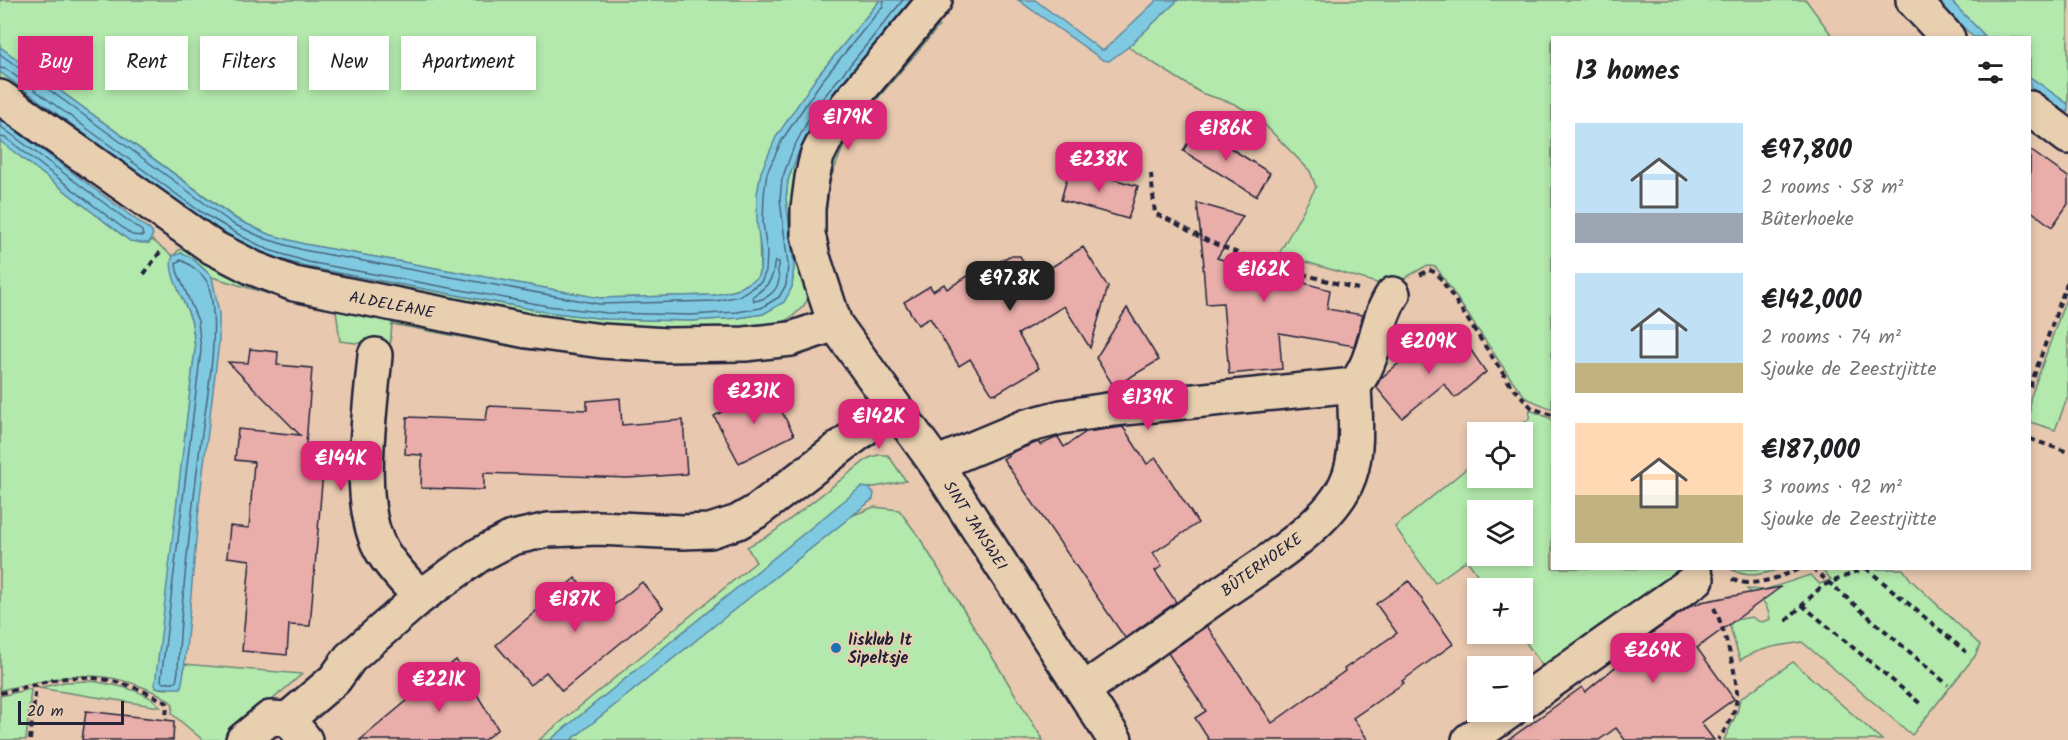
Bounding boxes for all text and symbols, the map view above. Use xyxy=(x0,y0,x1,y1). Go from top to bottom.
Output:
chip: Buy xyxy=(18,36,93,90)
chip: Rent xyxy=(105,36,188,90)
chip: Filters xyxy=(200,36,297,90)
chip: New xyxy=(309,36,389,90)
chip: Apartment xyxy=(401,36,536,90)
text: 13 homes xyxy=(1575,51,1680,93)
icon: filters xyxy=(1974,56,2007,89)
pin: €179K xyxy=(806,100,890,151)
text: €179K xyxy=(823,103,873,135)
pin: €186K xyxy=(1184,111,1268,162)
text: €186K xyxy=(1199,114,1253,146)
text: €97,800 xyxy=(1761,130,1852,172)
pin: €238K xyxy=(1057,142,1141,193)
text: €238K xyxy=(1069,145,1129,177)
icon: home xyxy=(1623,147,1695,219)
text: 2 rooms · 58 m² xyxy=(1761,172,1903,204)
text: Bûterhoeke xyxy=(1761,204,1854,236)
pin: €162K xyxy=(1222,252,1306,303)
text: €162K xyxy=(1237,255,1291,287)
pin: €97.8K xyxy=(961,261,1059,312)
text: €97.8K xyxy=(980,264,1040,296)
text: €142,000 xyxy=(1761,280,1862,322)
street label: ALDELEANE xyxy=(347,285,437,326)
icon: home xyxy=(1623,297,1695,369)
text: 2 rooms · 74 m² xyxy=(1761,322,1901,354)
pin: €209K xyxy=(1387,324,1471,375)
text: €209K xyxy=(1401,327,1457,359)
text: Sjouke de Zeestrjitte xyxy=(1761,354,1936,386)
pin: €231K xyxy=(712,374,796,425)
text: €231K xyxy=(727,377,781,409)
pin: €139K xyxy=(1106,380,1190,431)
text: €139K xyxy=(1122,383,1174,415)
pin: €142K xyxy=(837,399,921,450)
text: €142K xyxy=(852,402,906,434)
map controls xyxy=(1467,422,1533,722)
button: locate xyxy=(1467,422,1533,488)
text: €187,000 xyxy=(1761,430,1860,472)
pin: €144K xyxy=(299,441,383,492)
text: €144K xyxy=(315,444,367,476)
icon: home xyxy=(1623,447,1695,519)
text: 3 rooms · 92 m² xyxy=(1761,472,1902,504)
street label: SINT JANSWEI xyxy=(936,476,1013,576)
button: layers xyxy=(1467,500,1533,566)
text: Sjouke de Zeestrjitte xyxy=(1761,504,1936,536)
street label: BÛTERHOEKE xyxy=(1216,527,1308,603)
button: + xyxy=(1467,578,1533,644)
pin: €187K xyxy=(533,582,617,633)
text: €187K xyxy=(549,585,601,617)
place label: Iisklub It Sipeltsje xyxy=(848,628,913,671)
pin: €269K xyxy=(1611,633,1695,684)
text: €269K xyxy=(1624,636,1682,668)
marker: Iisklub It Sipeltsje xyxy=(829,641,843,655)
button: − xyxy=(1467,656,1533,722)
pin: €221K xyxy=(397,662,481,713)
text: €221K xyxy=(412,665,466,697)
scale bar xyxy=(18,698,124,726)
text: 20 m xyxy=(27,699,63,724)

